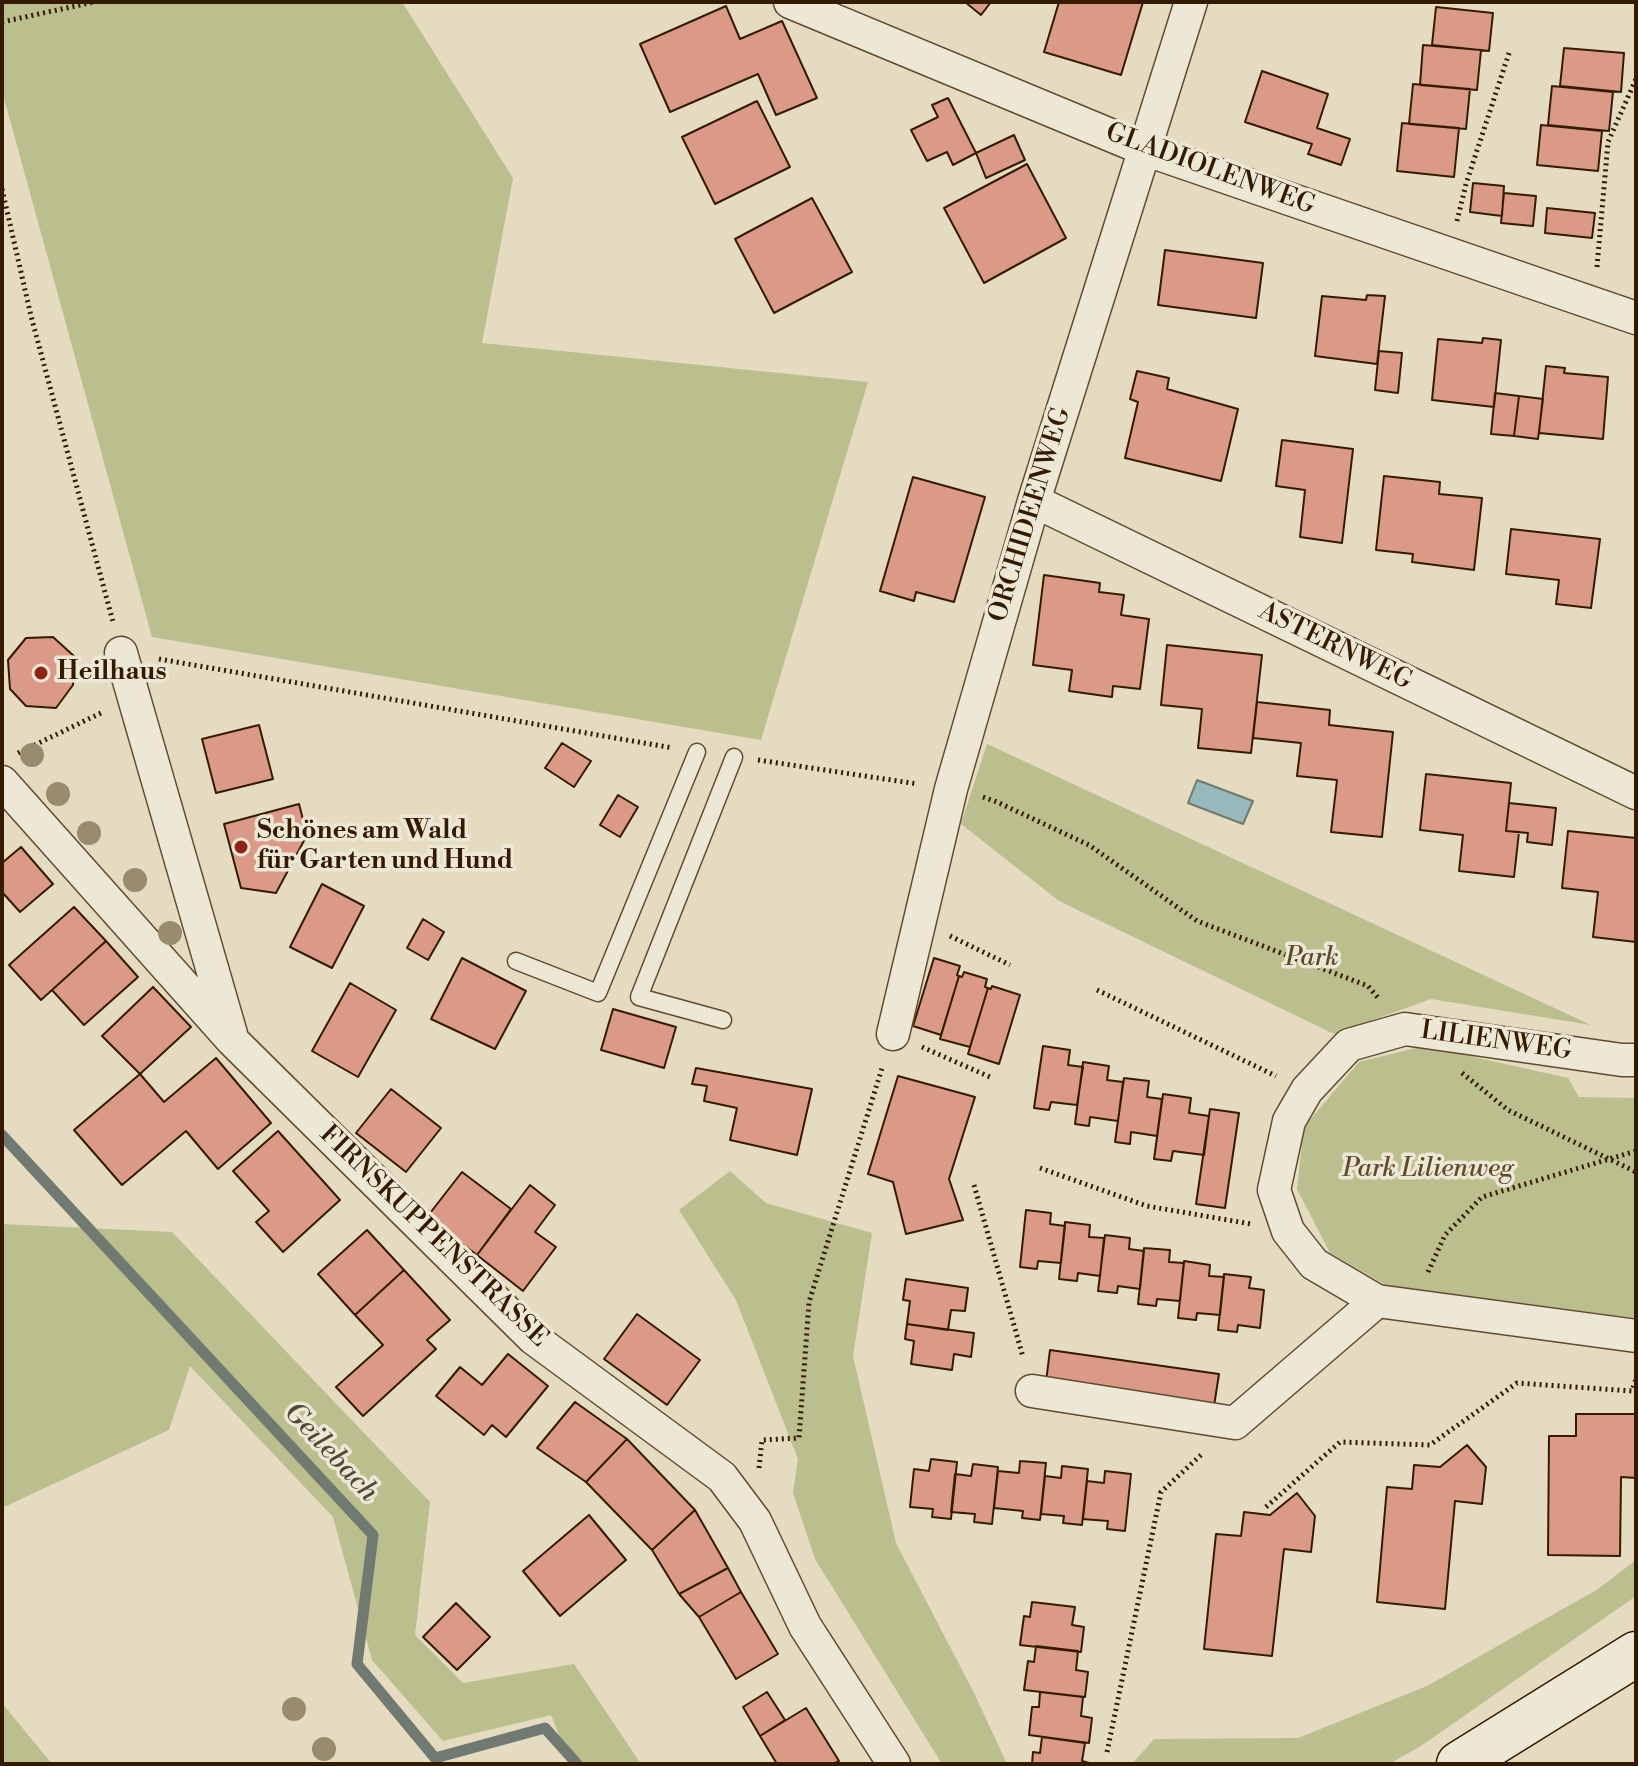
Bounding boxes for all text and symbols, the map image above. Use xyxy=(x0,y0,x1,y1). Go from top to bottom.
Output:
street label: GLADIOLENWEG xyxy=(1101,118,1319,222)
street label: ORCHIDEENWEG xyxy=(983,404,1079,626)
street label: ASTERNWEG xyxy=(1253,596,1417,698)
place label: Heilhaus xyxy=(57,657,167,689)
marker: Heilhaus xyxy=(32,664,50,682)
place label: Schönes am Wald für Garten und Hund xyxy=(257,816,513,878)
marker: Schönes am Wald für Garten und Hund xyxy=(232,838,250,856)
park label: Park xyxy=(1285,943,1339,975)
street label: LILIENWEG xyxy=(1418,1016,1574,1068)
street label: FIRNSKUPPENSTRASSE xyxy=(312,1120,554,1354)
park label: Park Lilienweg xyxy=(1342,1154,1514,1186)
water label: Geilebach xyxy=(276,1397,384,1509)

